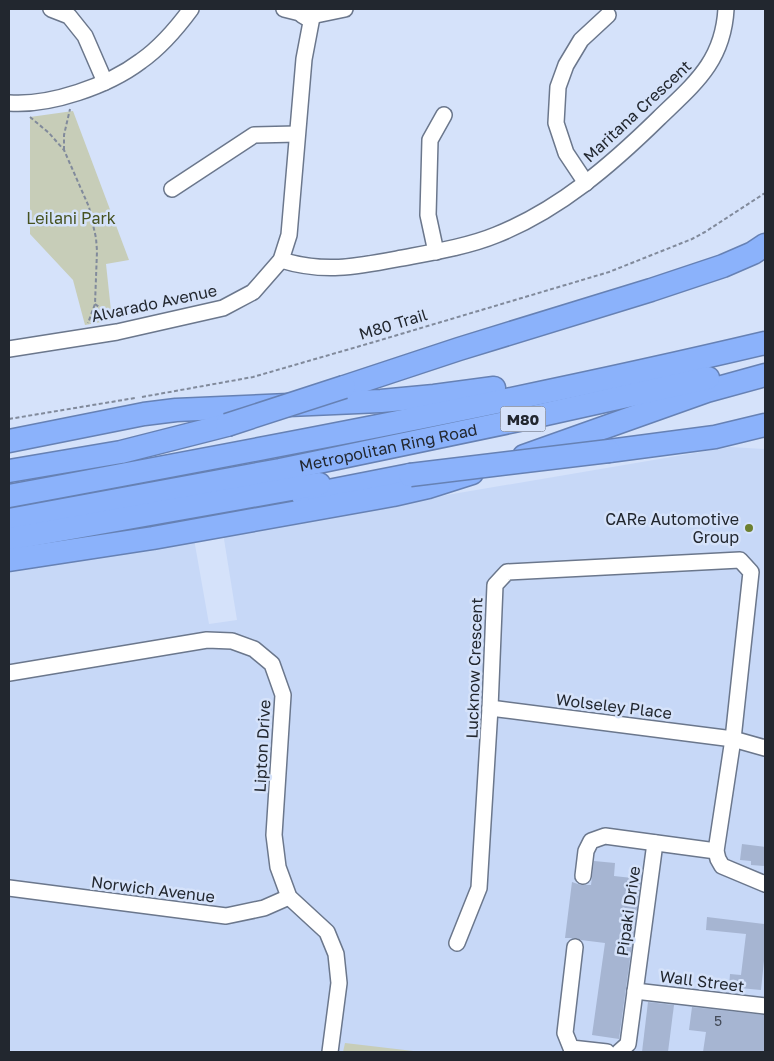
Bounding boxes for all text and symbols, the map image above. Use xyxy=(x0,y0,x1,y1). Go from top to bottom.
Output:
street label: Maritana Crescent xyxy=(579,56,695,166)
park label: Leilani Park xyxy=(26,208,116,228)
street label: Alvarado Avenue xyxy=(89,280,219,326)
street label: M80 Trail xyxy=(356,304,430,344)
road number: M80 xyxy=(500,406,546,432)
street label: Metropolitan Ring Road xyxy=(297,419,479,476)
place label: CARe Automotive Group xyxy=(605,509,739,547)
marker: CARe Automotive Group xyxy=(743,522,755,534)
street label: Lucknow Crescent xyxy=(462,597,486,739)
street label: Wolseley Place xyxy=(555,689,673,723)
street label: Lipton Drive xyxy=(250,699,274,793)
street label: Pipaki Drive xyxy=(612,865,644,957)
street label: Norwich Avenue xyxy=(90,871,216,907)
street label: Wall Street xyxy=(658,966,746,996)
house number: 5 xyxy=(714,1012,722,1029)

